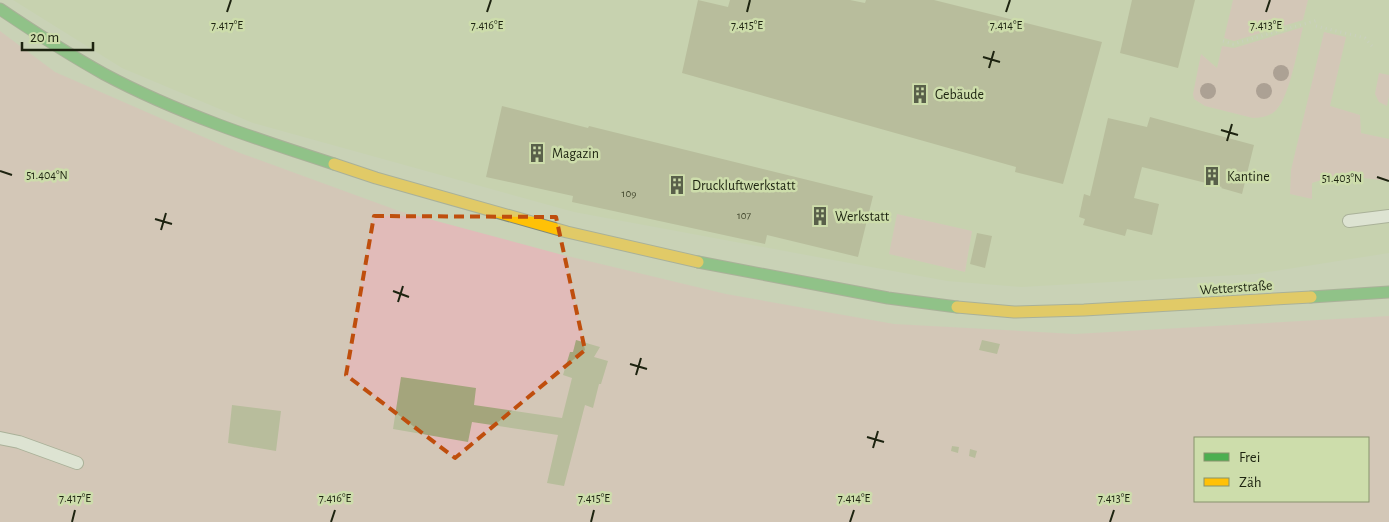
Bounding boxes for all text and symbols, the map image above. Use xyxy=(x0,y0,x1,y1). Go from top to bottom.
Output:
text: 7.417°E xyxy=(211,19,243,31)
text: 7.416°E xyxy=(471,19,504,31)
text: 7.415°E xyxy=(731,19,763,31)
text: 7.414°E xyxy=(990,19,1023,31)
text: 7.413°E xyxy=(1250,19,1282,31)
scale bar xyxy=(22,20,94,52)
text: 20 m xyxy=(30,30,59,45)
building icon: Gebäude xyxy=(909,83,931,105)
place label: Gebäude xyxy=(935,88,984,102)
building icon: Magazin xyxy=(526,142,548,164)
place label: Magazin xyxy=(552,147,599,161)
building icon: Kantine xyxy=(1201,165,1223,187)
text: 51.404°N xyxy=(26,169,68,181)
place label: Kantine xyxy=(1227,170,1270,184)
text: 51.403°N xyxy=(1322,172,1362,184)
building icon: Druckluftwerkstatt xyxy=(666,174,688,196)
place label: Druckluftwerkstatt xyxy=(692,179,796,193)
house number: 109 xyxy=(622,188,636,199)
building icon: Werkstatt xyxy=(809,205,831,227)
house number: 107 xyxy=(737,210,751,221)
place label: Werkstatt xyxy=(835,210,890,224)
street label: Wetterstraße xyxy=(1199,278,1273,298)
legend xyxy=(1194,437,1369,502)
text: Frei xyxy=(1239,450,1260,465)
text: Zäh xyxy=(1239,475,1262,490)
text: 7.417°E xyxy=(59,492,91,504)
text: 7.416°E xyxy=(319,492,352,504)
text: 7.415°E xyxy=(578,492,610,504)
text: 7.414°E xyxy=(838,492,871,504)
text: 7.413°E xyxy=(1098,492,1130,504)

